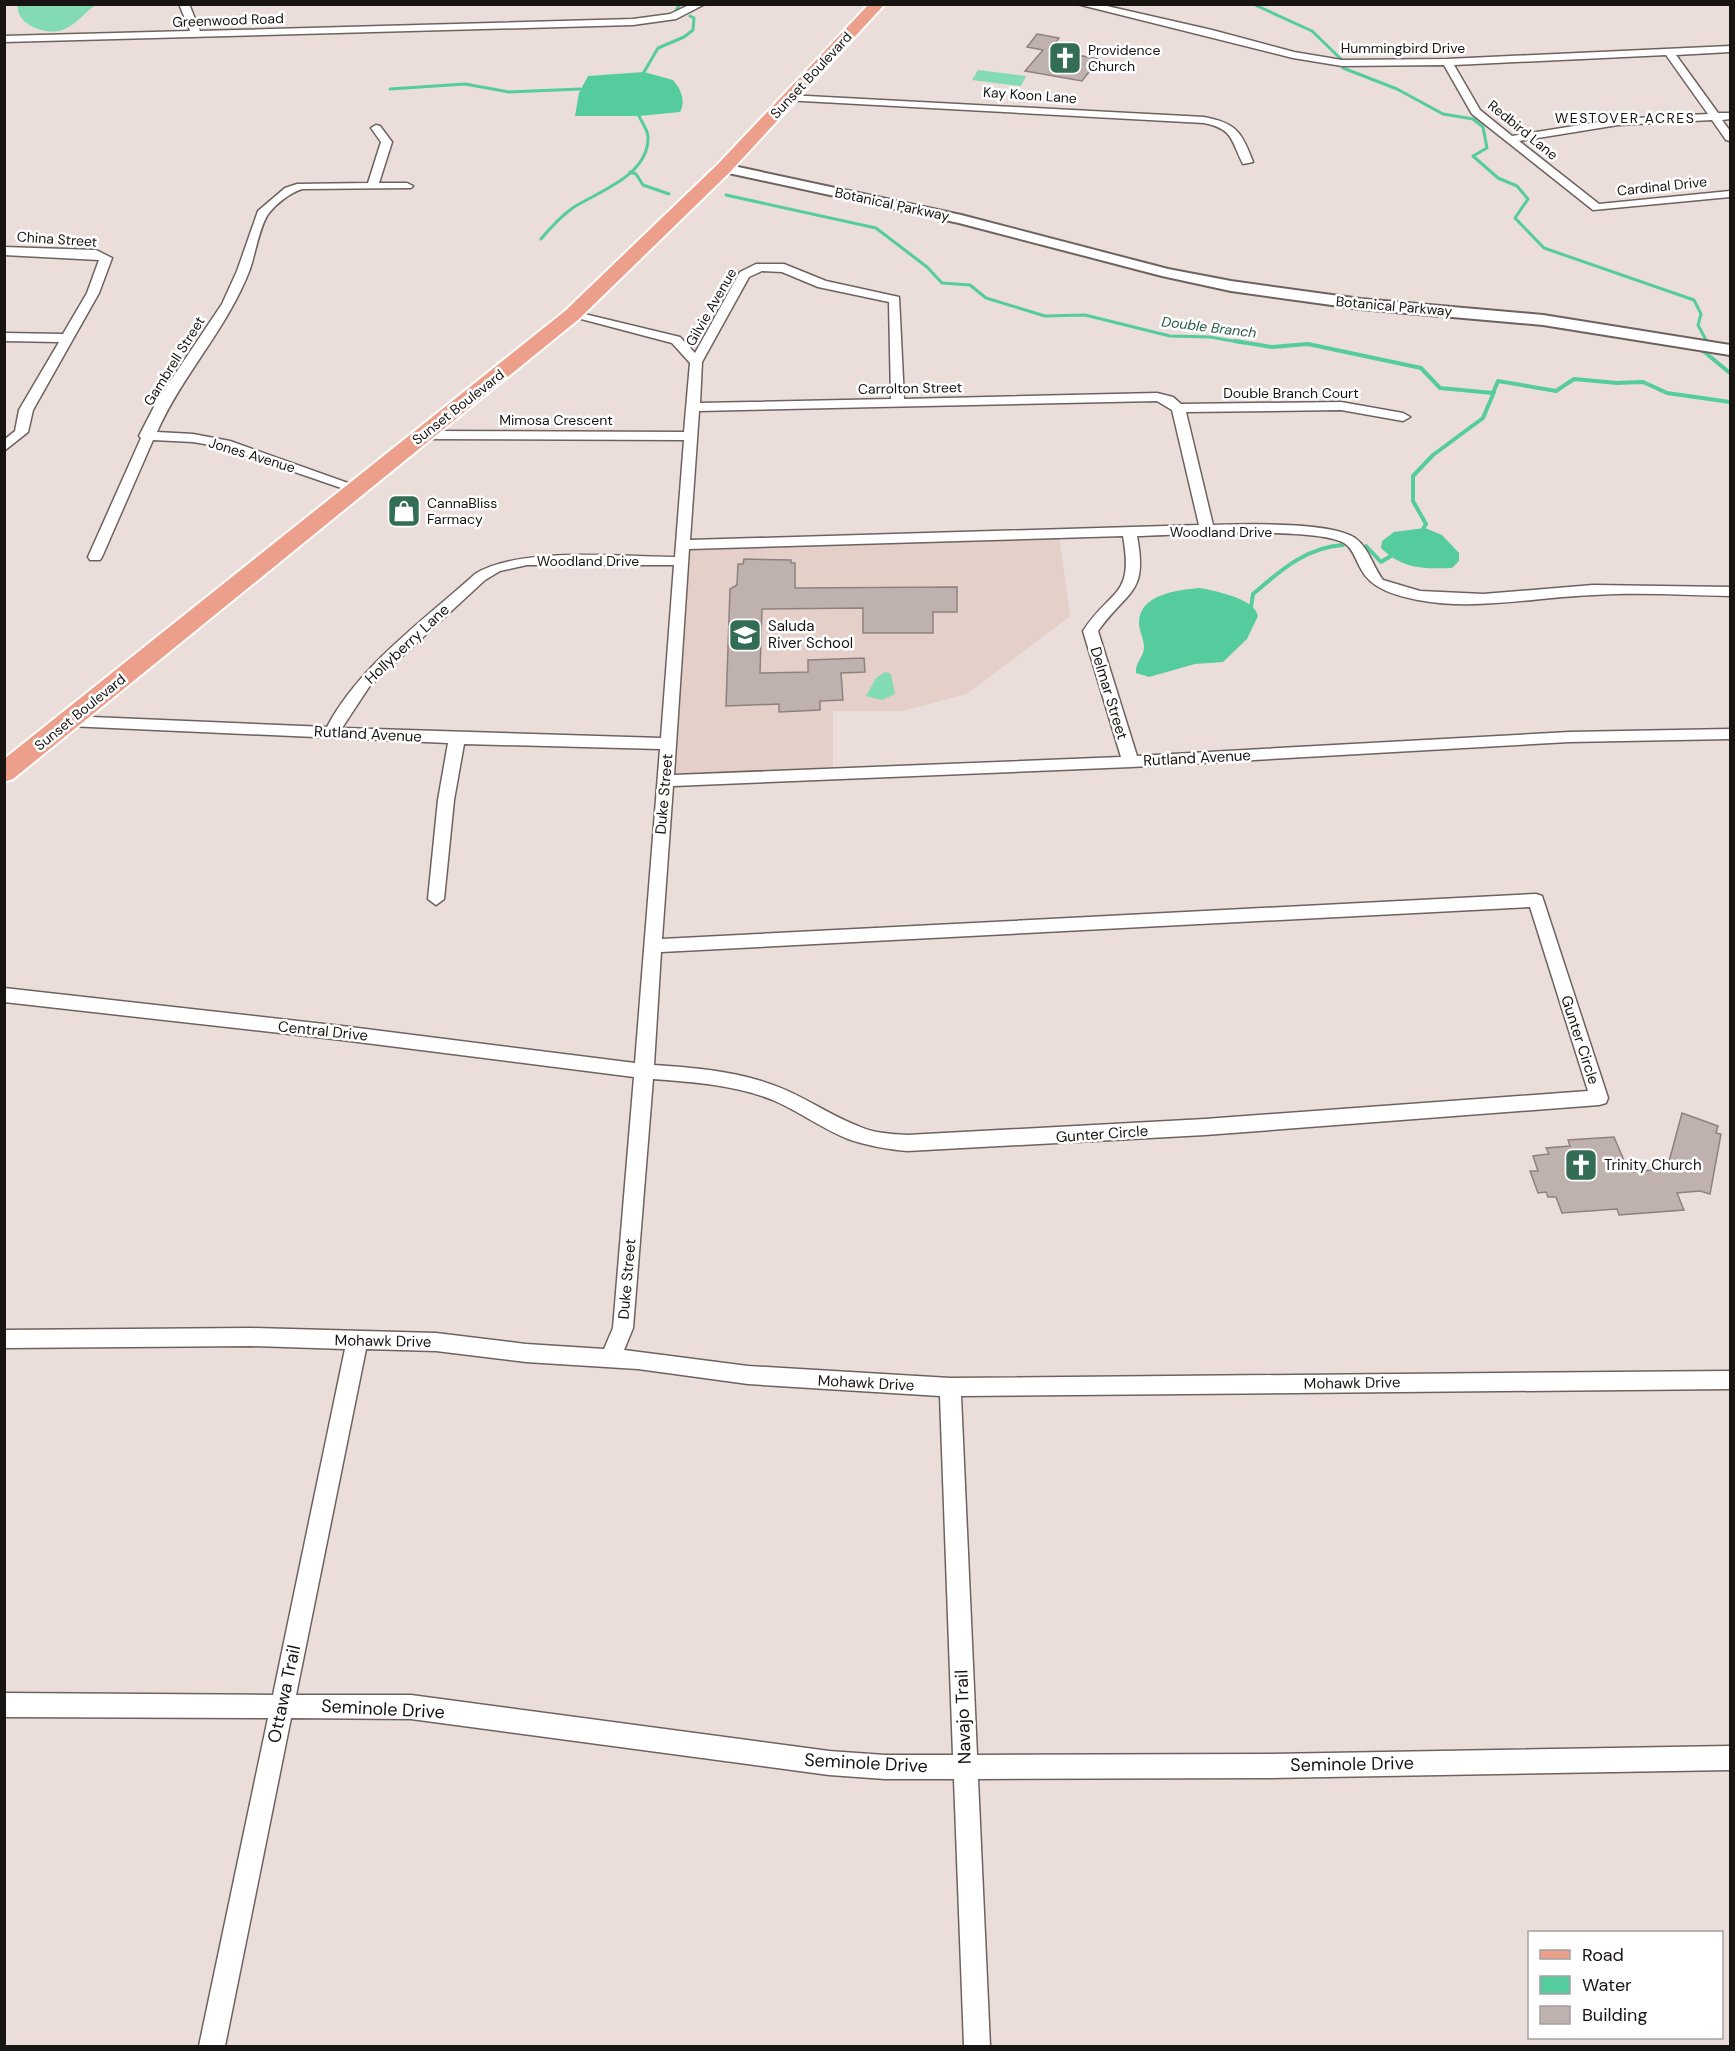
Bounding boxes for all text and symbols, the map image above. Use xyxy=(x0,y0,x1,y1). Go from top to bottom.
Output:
street label: Greenwood Road xyxy=(172,9,284,31)
street label: Sunset Boulevard xyxy=(766,28,856,122)
street label: Hummingbird Drive xyxy=(1341,39,1465,57)
church icon: Providence Church xyxy=(1047,40,1083,76)
place label: Providence Church xyxy=(1088,41,1160,75)
street label: Kay Koon Lane xyxy=(983,83,1077,107)
street label: Redbird Lane xyxy=(1484,96,1562,164)
district label: WESTOVER ACRES xyxy=(1555,109,1695,127)
street label: Cardinal Drive xyxy=(1616,172,1708,200)
street label: Botanical Parkway xyxy=(833,183,951,225)
street label: China Street xyxy=(16,227,98,251)
street label: Gilvie Avenue xyxy=(681,265,741,349)
street label: Botanical Parkway xyxy=(1335,292,1453,320)
water label: Double Branch xyxy=(1161,312,1257,342)
street label: Gambrell Street xyxy=(139,313,209,409)
street label: Sunset Boulevard xyxy=(408,365,508,449)
street label: Carrolton Street xyxy=(858,378,962,398)
street label: Double Branch Court xyxy=(1223,384,1359,402)
street label: Mimosa Crescent xyxy=(499,411,613,429)
street label: Jones Avenue xyxy=(207,433,298,477)
shop icon: CannaBliss Farmacy xyxy=(386,493,422,529)
place label: CannaBliss Farmacy xyxy=(427,494,497,528)
street label: Woodland Drive xyxy=(1170,523,1272,541)
street label: Woodland Drive xyxy=(537,552,639,570)
street label: Hollyberry Lane xyxy=(360,600,454,688)
place label: Saluda River School xyxy=(768,616,853,653)
school or university icon: Saluda River School xyxy=(727,617,763,653)
street label: Delmar Street xyxy=(1085,644,1133,742)
street label: Sunset Boulevard xyxy=(31,670,129,754)
street label: Rutland Avenue xyxy=(314,721,422,747)
street label: Rutland Avenue xyxy=(1143,745,1251,771)
street label: Duke Street xyxy=(651,753,677,835)
street label: Gunter Circle xyxy=(1556,993,1604,1087)
street label: Central Drive xyxy=(277,1016,369,1046)
street label: Gunter Circle xyxy=(1055,1121,1149,1147)
church icon: Trinity Church xyxy=(1563,1147,1599,1183)
place label: Trinity Church xyxy=(1604,1155,1702,1175)
street label: Duke Street xyxy=(614,1238,640,1320)
street label: Mohawk Drive xyxy=(334,1330,432,1352)
street label: Mohawk Drive xyxy=(817,1370,915,1396)
street label: Mohawk Drive xyxy=(1303,1372,1401,1394)
street label: Ottawa Trail xyxy=(262,1643,306,1745)
street label: Navajo Trail xyxy=(949,1669,977,1765)
street label: Seminole Drive xyxy=(321,1694,445,1724)
street label: Seminole Drive xyxy=(804,1748,928,1778)
street label: Seminole Drive xyxy=(1290,1751,1414,1777)
legend xyxy=(1528,1931,1723,2039)
text: Road xyxy=(1582,1943,1624,1967)
text: Water xyxy=(1582,1973,1632,1997)
text: Building xyxy=(1582,2003,1647,2027)

